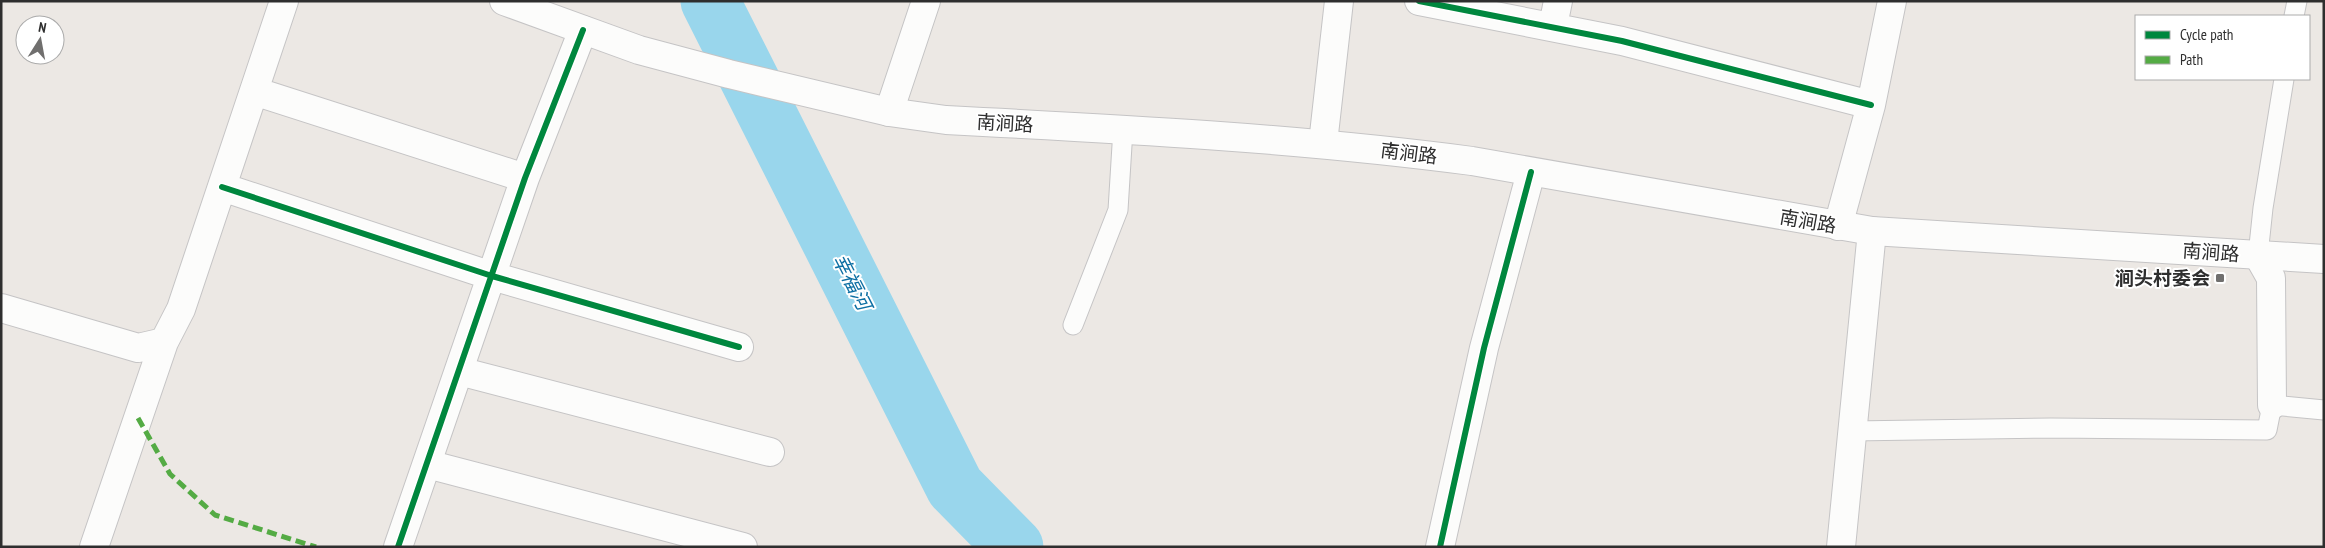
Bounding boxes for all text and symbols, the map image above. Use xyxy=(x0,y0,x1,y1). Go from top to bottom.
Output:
north arrow xyxy=(15,15,65,65)
legend xyxy=(2135,15,2310,80)
text: N xyxy=(37,18,48,37)
text: Cycle path xyxy=(2180,25,2233,44)
text: Path xyxy=(2180,50,2203,69)
street label: 南涧路 xyxy=(976,110,1034,136)
street label: 南涧路 xyxy=(1379,138,1439,168)
street label: 南涧路 xyxy=(1778,204,1838,238)
street label: 南涧路 xyxy=(2182,238,2240,266)
water label: 幸福河 xyxy=(827,249,879,318)
place label: 涧头村委会 xyxy=(2115,266,2210,290)
marker: 涧头村委会 xyxy=(2214,272,2226,284)

